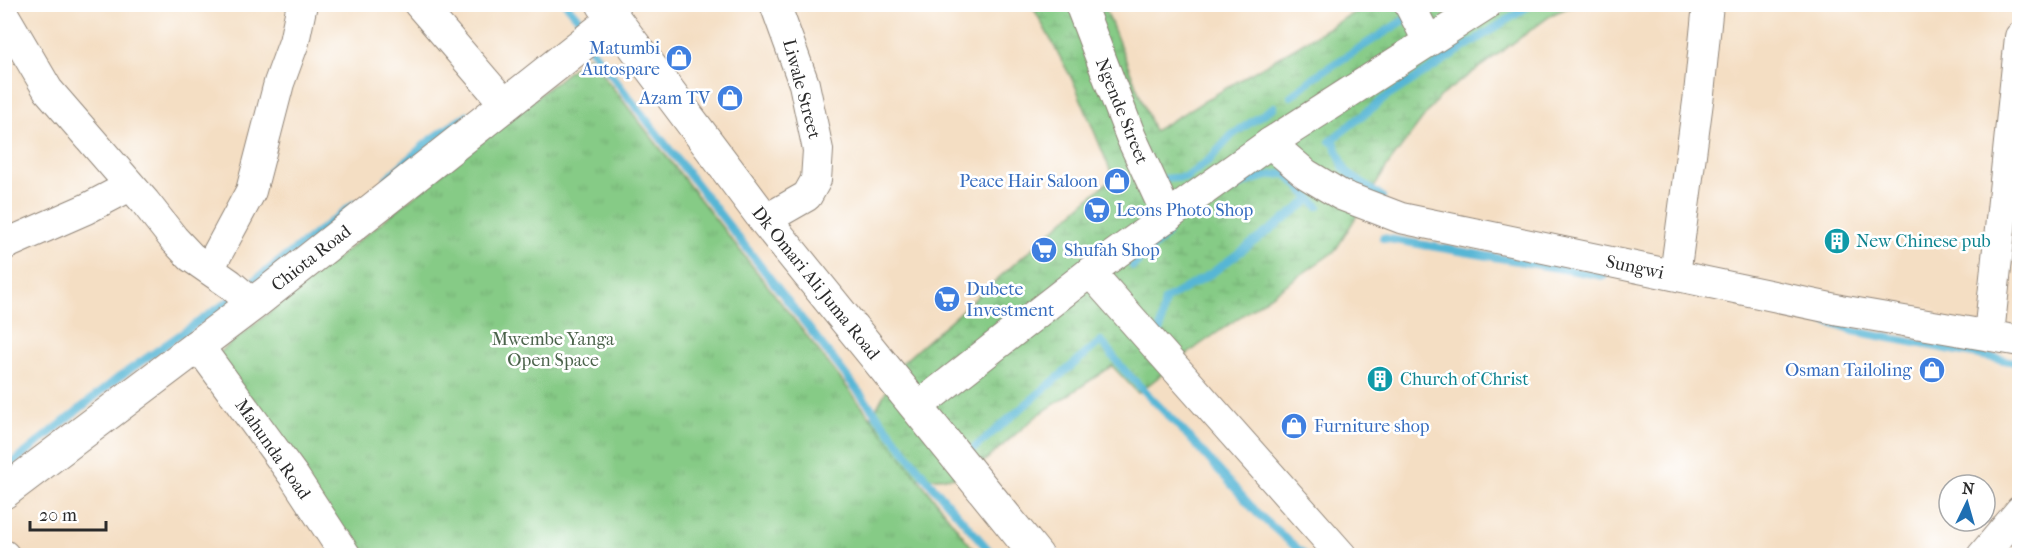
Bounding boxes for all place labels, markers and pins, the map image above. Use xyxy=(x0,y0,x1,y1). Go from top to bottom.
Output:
place label: Matumbi Autospare xyxy=(581,38,661,80)
shop icon: Matumbi Autospare xyxy=(664,43,694,73)
shop icon: Azam TV xyxy=(715,83,745,113)
place label: Azam TV xyxy=(638,88,711,109)
shop icon: Peace Hair Saloon xyxy=(1102,166,1132,196)
place label: Peace Hair Saloon xyxy=(959,171,1099,192)
supermarket icon: Leons Photo Shop xyxy=(1082,195,1112,225)
place label: Leons Photo Shop xyxy=(1116,200,1254,221)
building icon: New Chinese pub xyxy=(1822,226,1852,256)
place label: New Chinese pub xyxy=(1856,231,1991,252)
supermarket icon: Shufah Shop xyxy=(1029,235,1059,265)
place label: Shufah Shop xyxy=(1064,240,1160,261)
place label: Dubete Investment xyxy=(966,279,1055,321)
supermarket icon: Dubete Investment xyxy=(932,284,962,314)
shop icon: Osman Tailoling xyxy=(1917,355,1947,385)
place label: Osman Tailoling xyxy=(1785,360,1912,381)
building icon: Church of Christ xyxy=(1365,364,1395,394)
place label: Church of Christ xyxy=(1400,369,1529,390)
shop icon: Furniture shop xyxy=(1279,411,1309,441)
place label: Furniture shop xyxy=(1314,416,1430,437)

